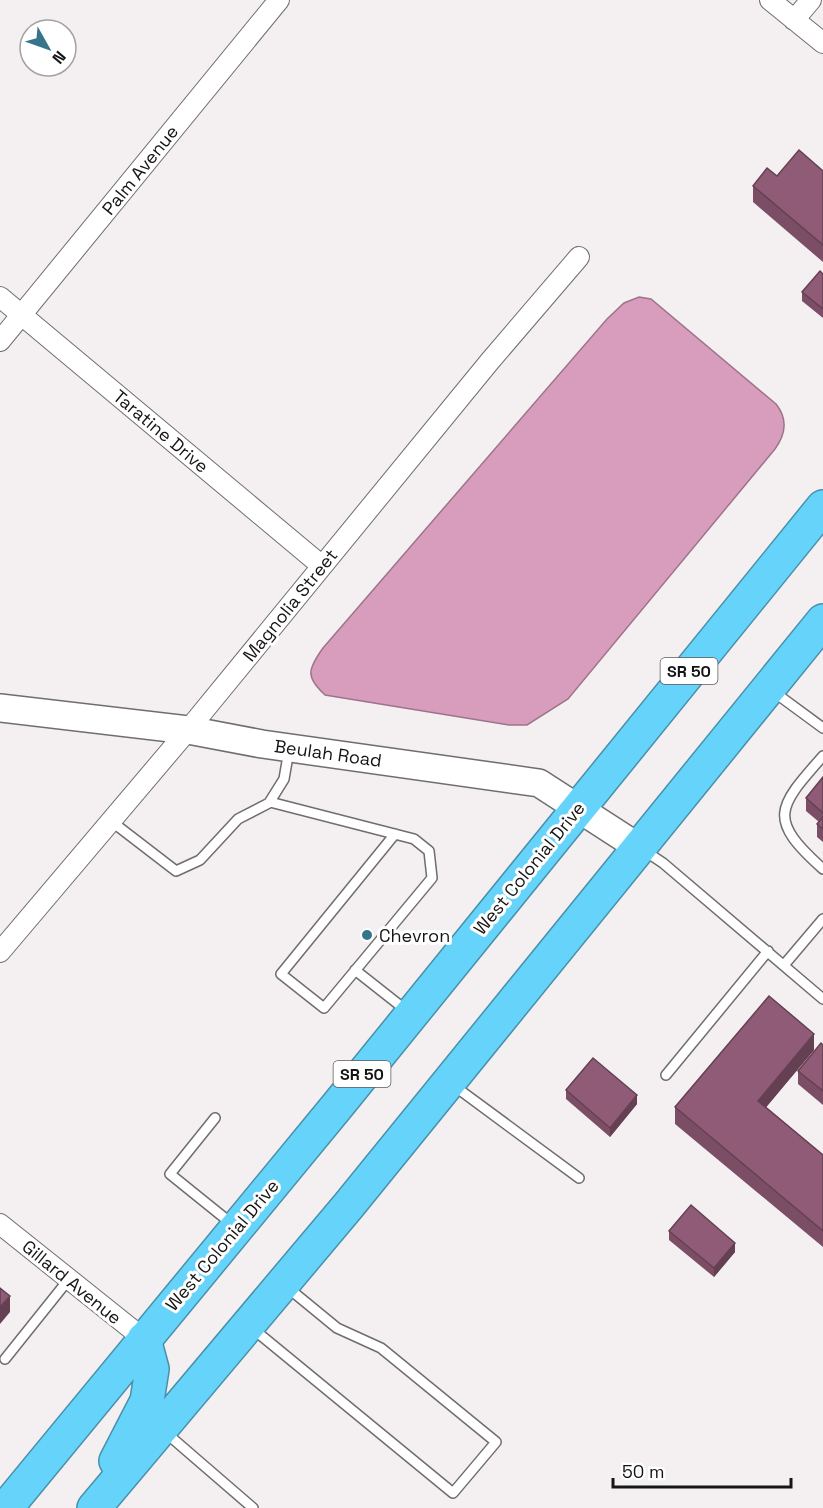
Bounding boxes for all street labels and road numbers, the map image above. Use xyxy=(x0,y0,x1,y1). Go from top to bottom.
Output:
street label: Palm Avenue xyxy=(97,120,183,220)
street label: Taratine Drive xyxy=(109,384,213,478)
street label: Magnolia Street xyxy=(238,544,342,666)
road number: SR 50 xyxy=(660,658,718,684)
street label: Beulah Road xyxy=(273,734,383,772)
street label: West Colonial Drive xyxy=(468,797,590,939)
road number: SR 50 xyxy=(334,1061,391,1087)
street label: West Colonial Drive xyxy=(160,1175,284,1315)
street label: Gillard Avenue xyxy=(18,1235,126,1329)

